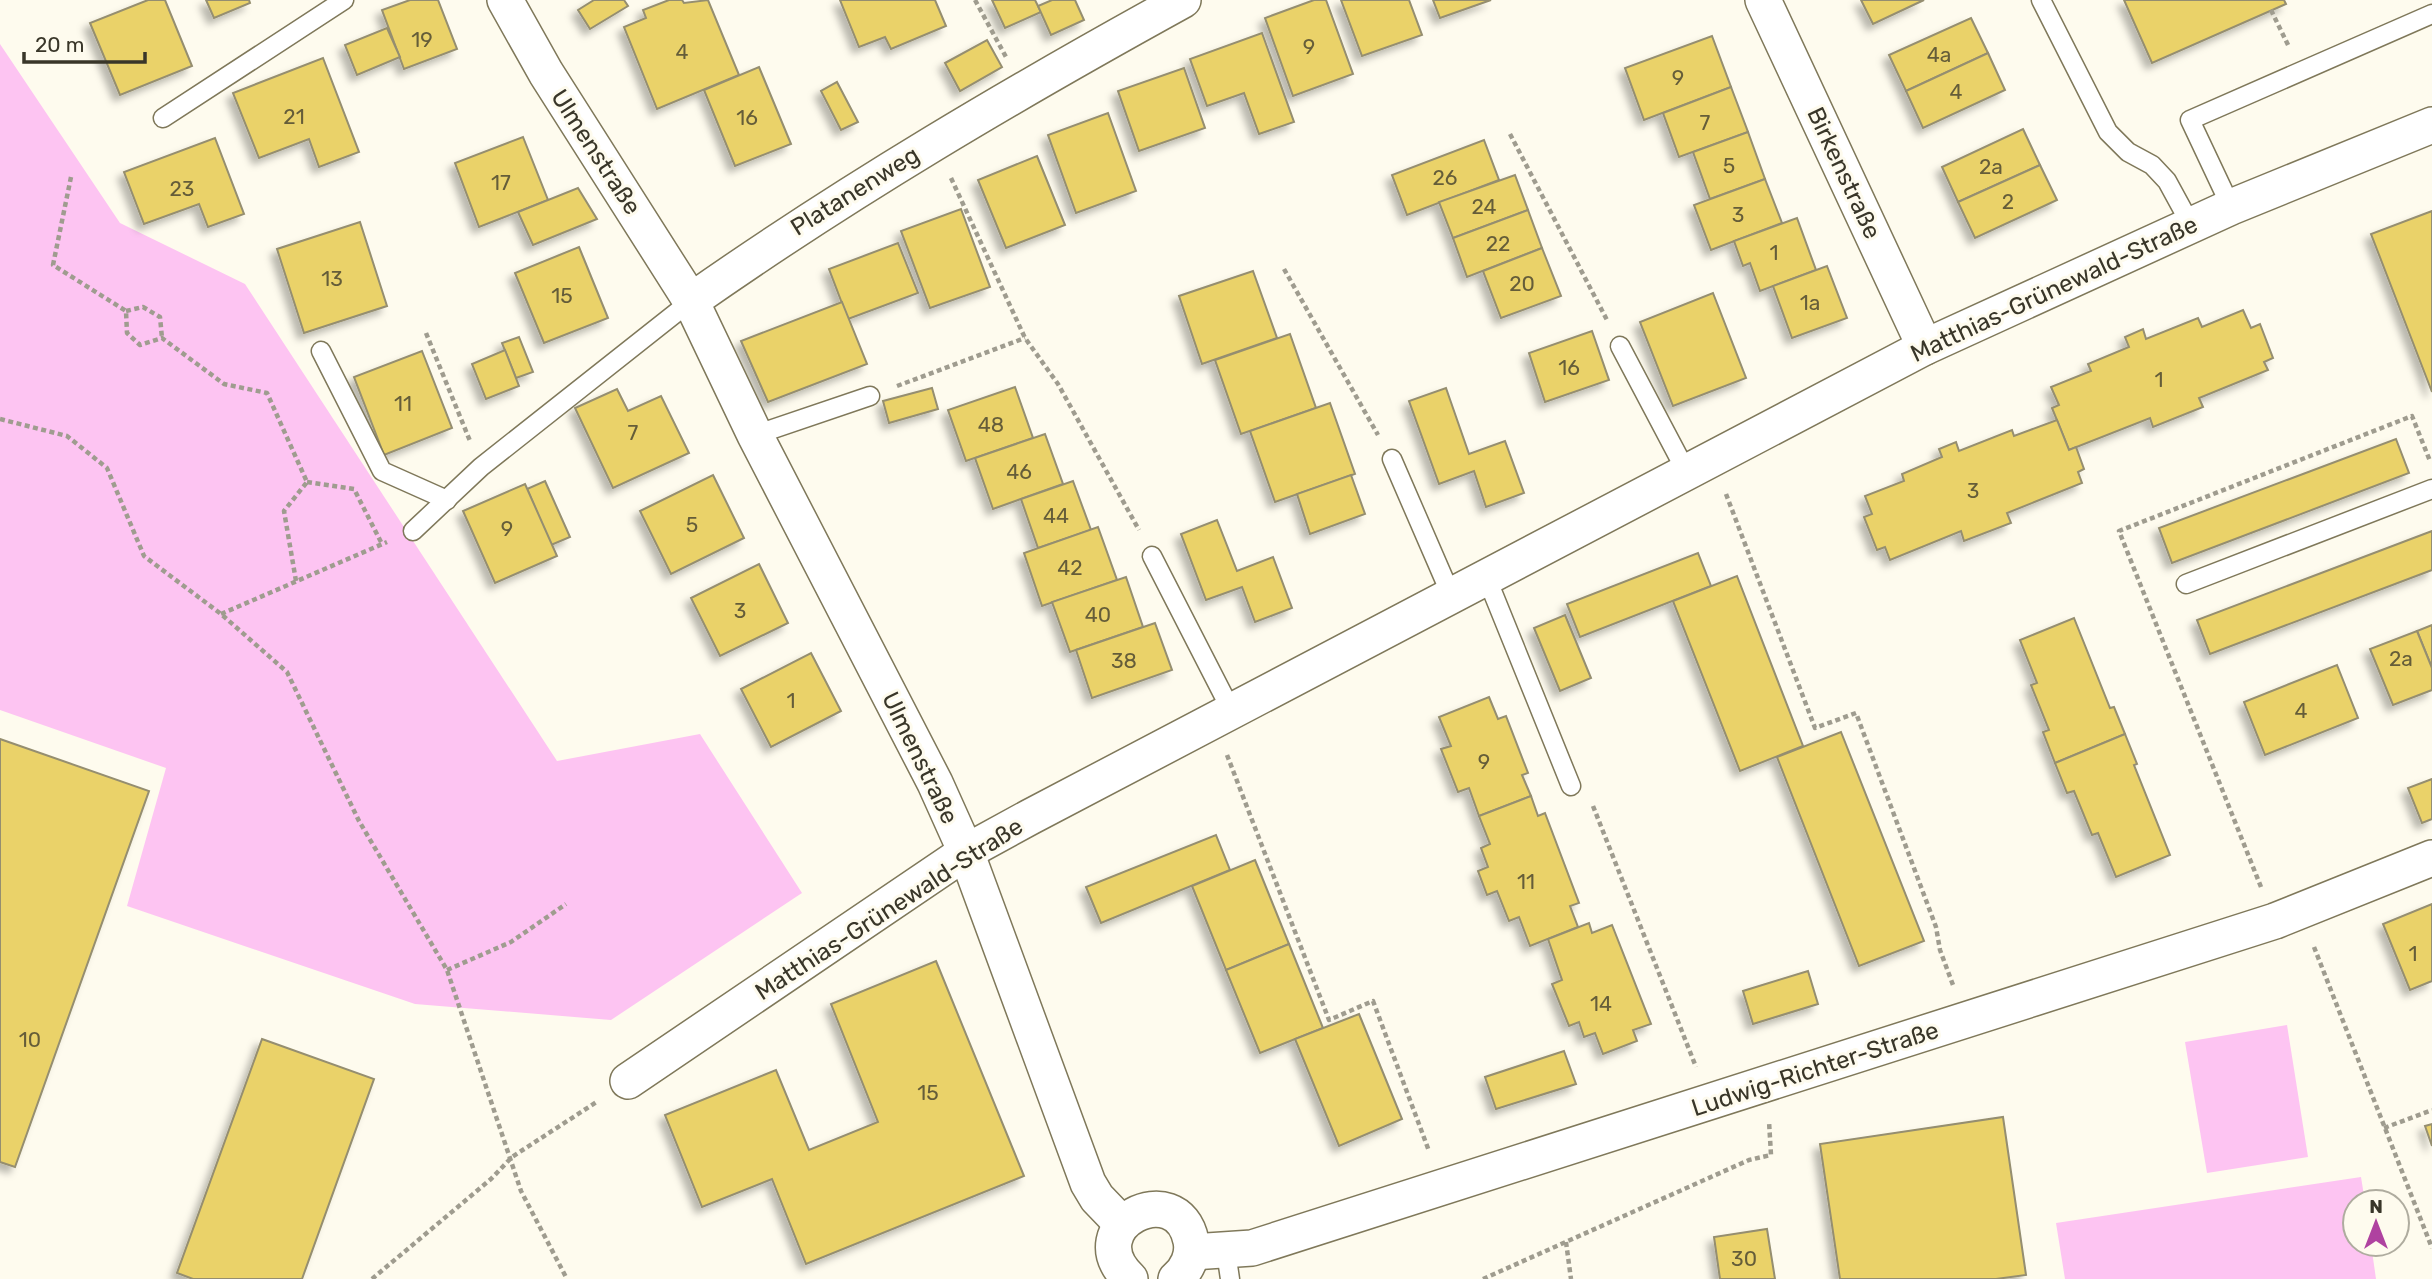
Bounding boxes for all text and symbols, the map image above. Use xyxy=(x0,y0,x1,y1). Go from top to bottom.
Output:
scale bar xyxy=(24,21,145,65)
house number: 19 xyxy=(411,27,433,52)
text: 20 m xyxy=(35,32,84,57)
house number: 9 xyxy=(1303,34,1315,59)
house number: 4 xyxy=(675,39,689,64)
house number: 4a xyxy=(1927,42,1951,67)
house number: 9 xyxy=(1672,65,1684,90)
house number: 4 xyxy=(1949,79,1963,104)
street label: Ulmenstraße xyxy=(545,84,647,220)
street label: Birkenstraße xyxy=(1801,103,1887,243)
house number: 21 xyxy=(283,104,305,129)
house number: 16 xyxy=(736,105,758,130)
house number: 7 xyxy=(1700,110,1711,135)
street label: Platanenweg xyxy=(786,140,924,242)
house number: 5 xyxy=(1723,153,1735,178)
house number: 2a xyxy=(1979,154,2003,179)
house number: 26 xyxy=(1433,165,1458,190)
house number: 17 xyxy=(491,170,511,195)
house number: 23 xyxy=(170,176,194,201)
house number: 2 xyxy=(2002,189,2014,214)
house number: 24 xyxy=(1471,194,1497,219)
house number: 3 xyxy=(1732,202,1744,227)
street label: Matthias-Grünewald-Straße xyxy=(1906,210,2202,368)
house number: 22 xyxy=(1486,231,1510,256)
house number: 1 xyxy=(1770,240,1779,265)
house number: 13 xyxy=(321,266,343,291)
house number: 20 xyxy=(1509,271,1535,296)
house number: 15 xyxy=(551,283,573,308)
house number: 1a xyxy=(1800,290,1820,315)
house number: 16 xyxy=(1558,355,1580,380)
house number: 1 xyxy=(2155,367,2164,392)
house number: 11 xyxy=(394,391,412,416)
house number: 48 xyxy=(978,412,1004,437)
house number: 7 xyxy=(628,420,639,445)
house number: 46 xyxy=(1006,459,1032,484)
house number: 3 xyxy=(1967,478,1979,503)
house number: 44 xyxy=(1043,503,1069,528)
house number: 5 xyxy=(686,512,698,537)
house number: 9 xyxy=(501,516,513,541)
house number: 42 xyxy=(1057,555,1083,580)
house number: 3 xyxy=(734,598,746,623)
house number: 40 xyxy=(1085,602,1111,627)
house number: 2a xyxy=(2389,646,2413,671)
house number: 38 xyxy=(1111,648,1137,673)
street label: Ulmenstraße xyxy=(876,687,964,829)
house number: 1 xyxy=(787,688,796,713)
house number: 4 xyxy=(2294,698,2308,723)
house number: 9 xyxy=(1478,749,1490,774)
street label: Matthias-Grünewald-Straße xyxy=(750,812,1028,1006)
house number: 11 xyxy=(1517,869,1535,894)
house number: 1 xyxy=(2409,941,2418,966)
house number: 14 xyxy=(1590,991,1612,1016)
street label: Ludwig-Richter-Straße xyxy=(1688,1016,1942,1122)
house number: 10 xyxy=(19,1027,41,1052)
house number: 15 xyxy=(917,1080,939,1105)
north arrow xyxy=(2341,1188,2411,1258)
text: N xyxy=(2369,1195,2383,1218)
house number: 30 xyxy=(1731,1246,1757,1271)

